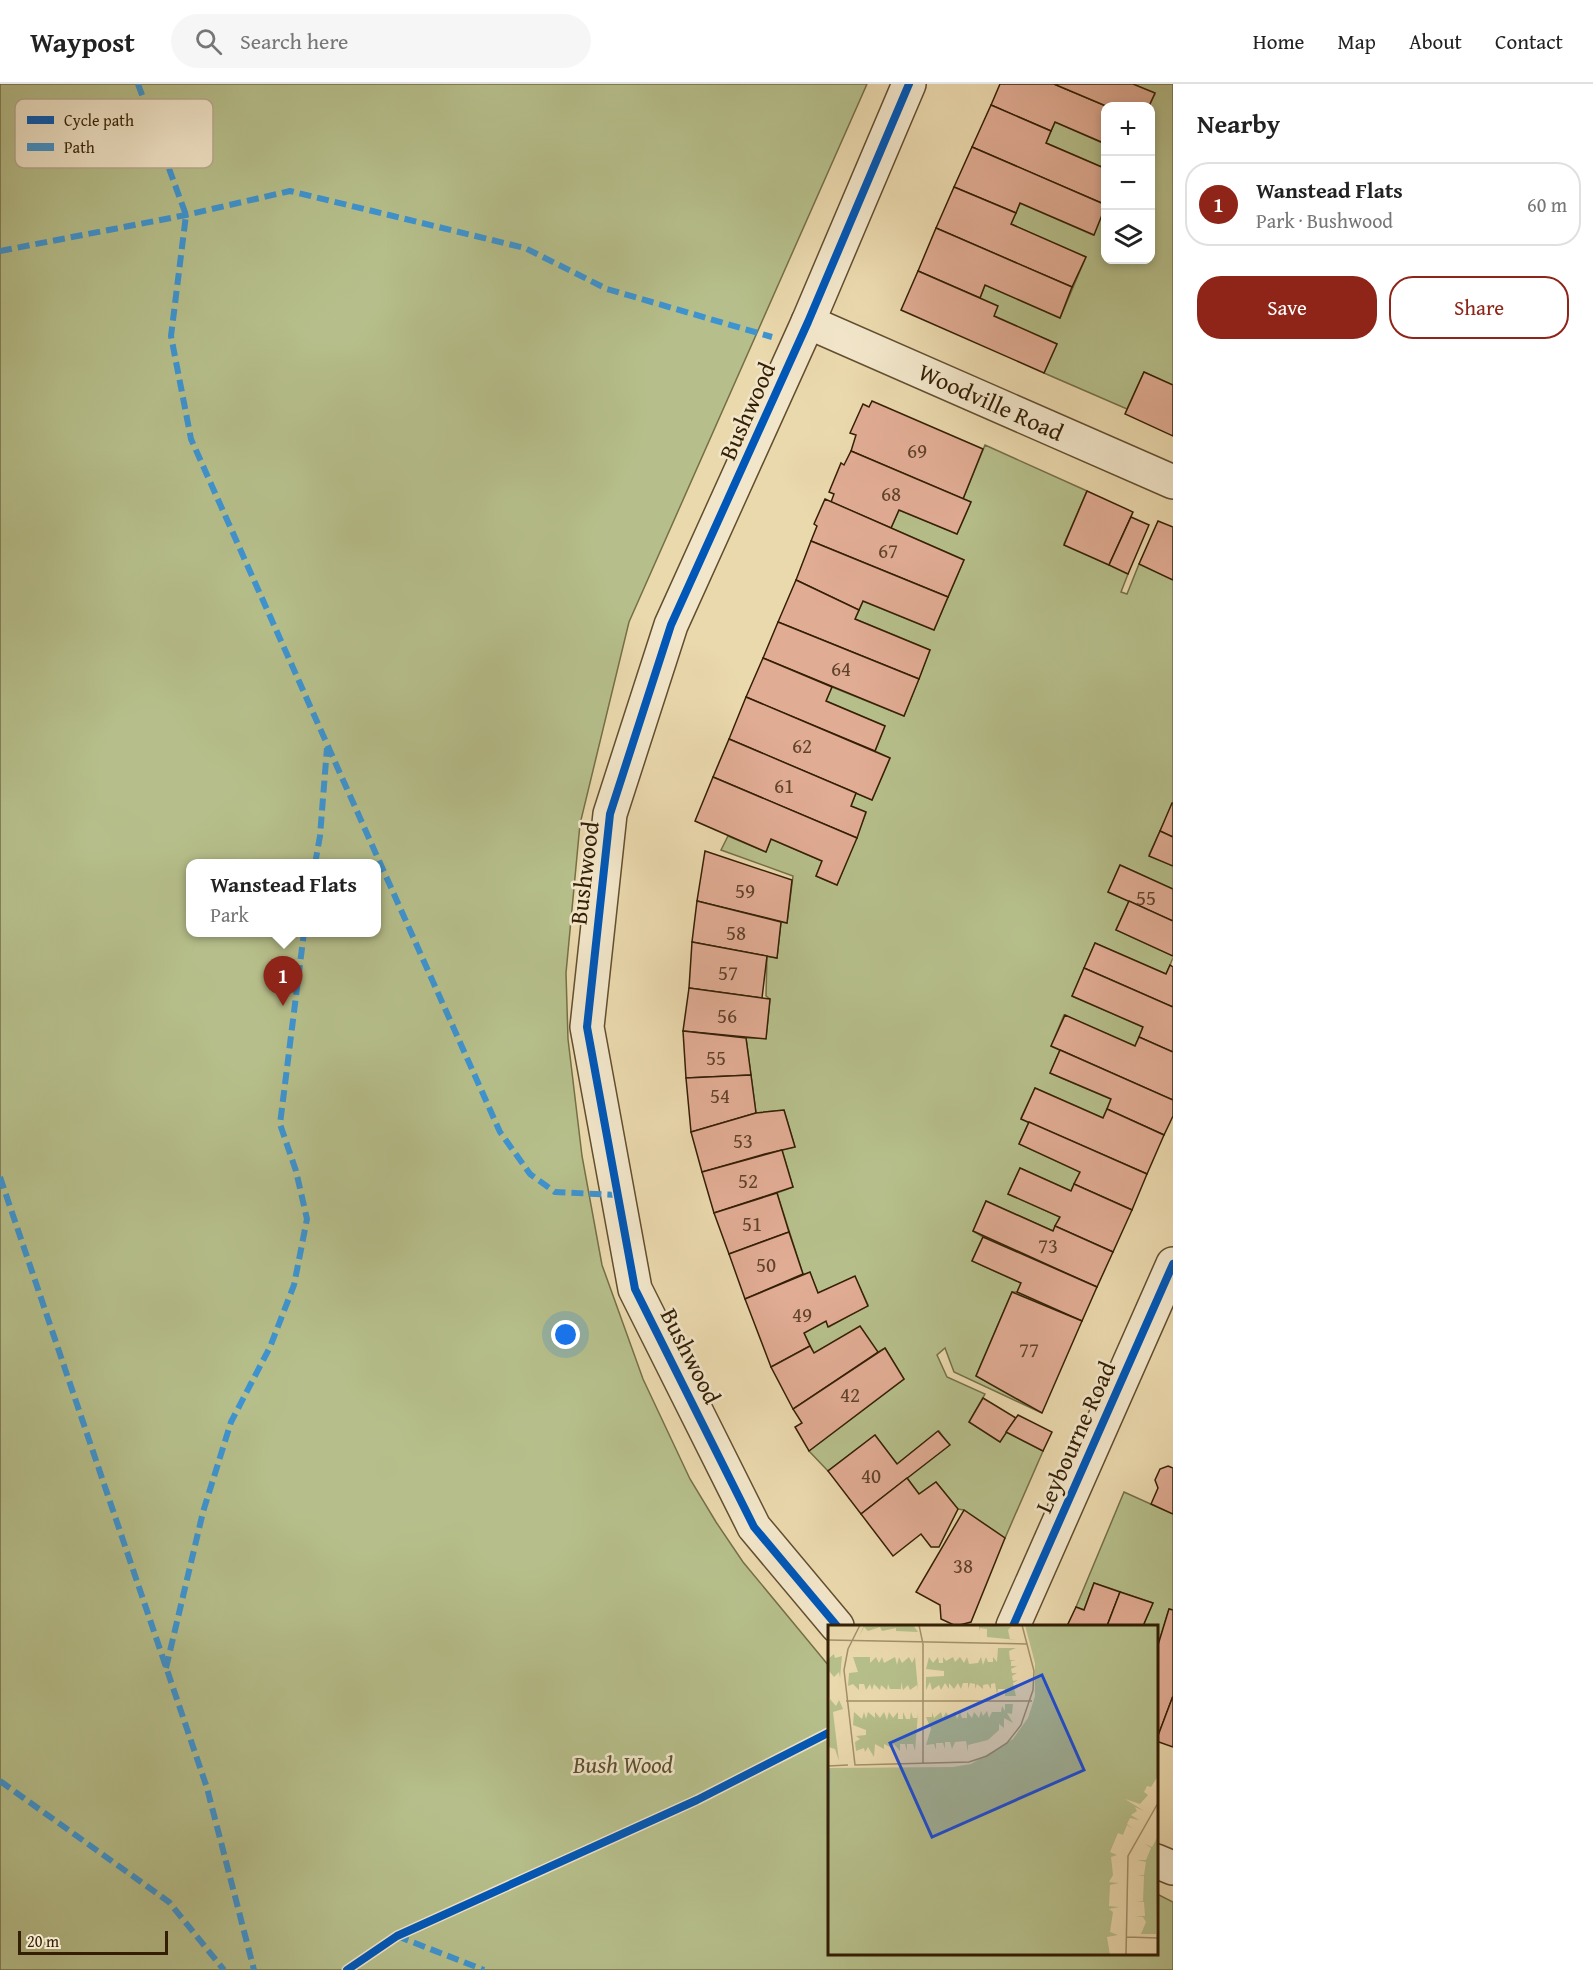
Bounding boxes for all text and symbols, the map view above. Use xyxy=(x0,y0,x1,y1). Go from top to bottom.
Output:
search box xyxy=(171,14,591,68)
text: Waypost xyxy=(30,21,135,62)
icon: search xyxy=(192,25,225,58)
text: Search here xyxy=(240,25,348,57)
text: Home xyxy=(1253,26,1304,57)
text: Map xyxy=(1337,26,1376,57)
text: About xyxy=(1409,26,1462,57)
text: Contact xyxy=(1495,26,1563,57)
legend xyxy=(15,99,213,168)
map controls xyxy=(1101,102,1155,264)
button: + xyxy=(1101,102,1155,156)
text: Nearby xyxy=(1197,104,1280,143)
text: Cycle path xyxy=(64,108,134,132)
text: Path xyxy=(64,135,95,159)
button: − xyxy=(1101,156,1155,210)
text: Wanstead Flats xyxy=(1256,174,1403,206)
text: 1 xyxy=(1213,190,1224,219)
text: 60 m xyxy=(1527,190,1567,219)
text: Park · Bushwood xyxy=(1256,206,1393,235)
button: layers xyxy=(1101,210,1155,264)
button: Save xyxy=(1197,276,1377,339)
button: Share xyxy=(1389,276,1569,339)
street label: Woodville Road xyxy=(913,354,1069,450)
street label: Bushwood xyxy=(710,356,784,465)
house number: 69 xyxy=(907,435,927,466)
house number: 68 xyxy=(881,478,901,509)
house number: 67 xyxy=(878,535,898,566)
house number: 64 xyxy=(831,653,851,684)
house number: 62 xyxy=(792,730,812,761)
house number: 61 xyxy=(774,770,794,801)
street label: Bushwood xyxy=(560,819,608,927)
popup xyxy=(186,859,381,937)
text: Wanstead Flats xyxy=(210,868,357,900)
house number: 59 xyxy=(735,875,755,906)
house number: 55 xyxy=(1136,882,1156,913)
text: Park xyxy=(210,900,249,929)
house number: 58 xyxy=(726,917,746,948)
pin: 1 xyxy=(264,956,302,1006)
house number: 57 xyxy=(718,957,738,988)
house number: 56 xyxy=(717,1000,737,1031)
house number: 55 xyxy=(706,1042,726,1073)
house number: 54 xyxy=(710,1080,730,1111)
house number: 53 xyxy=(733,1125,753,1156)
house number: 52 xyxy=(738,1165,758,1196)
house number: 51 xyxy=(742,1208,762,1239)
house number: 73 xyxy=(1038,1230,1058,1261)
house number: 50 xyxy=(756,1249,776,1280)
house number: 49 xyxy=(792,1299,812,1330)
street label: Bushwood xyxy=(652,1302,730,1410)
your location xyxy=(551,1320,580,1349)
house number: 77 xyxy=(1019,1334,1039,1365)
street label: Leybourne Road xyxy=(1026,1355,1124,1518)
house number: 42 xyxy=(840,1379,860,1410)
house number: 40 xyxy=(861,1460,881,1491)
house number: 38 xyxy=(953,1550,973,1581)
inset map xyxy=(828,1625,1158,1955)
park label: Bush Wood xyxy=(572,1747,673,1782)
scale bar xyxy=(18,1928,168,1956)
text: 20 m xyxy=(27,1929,59,1953)

